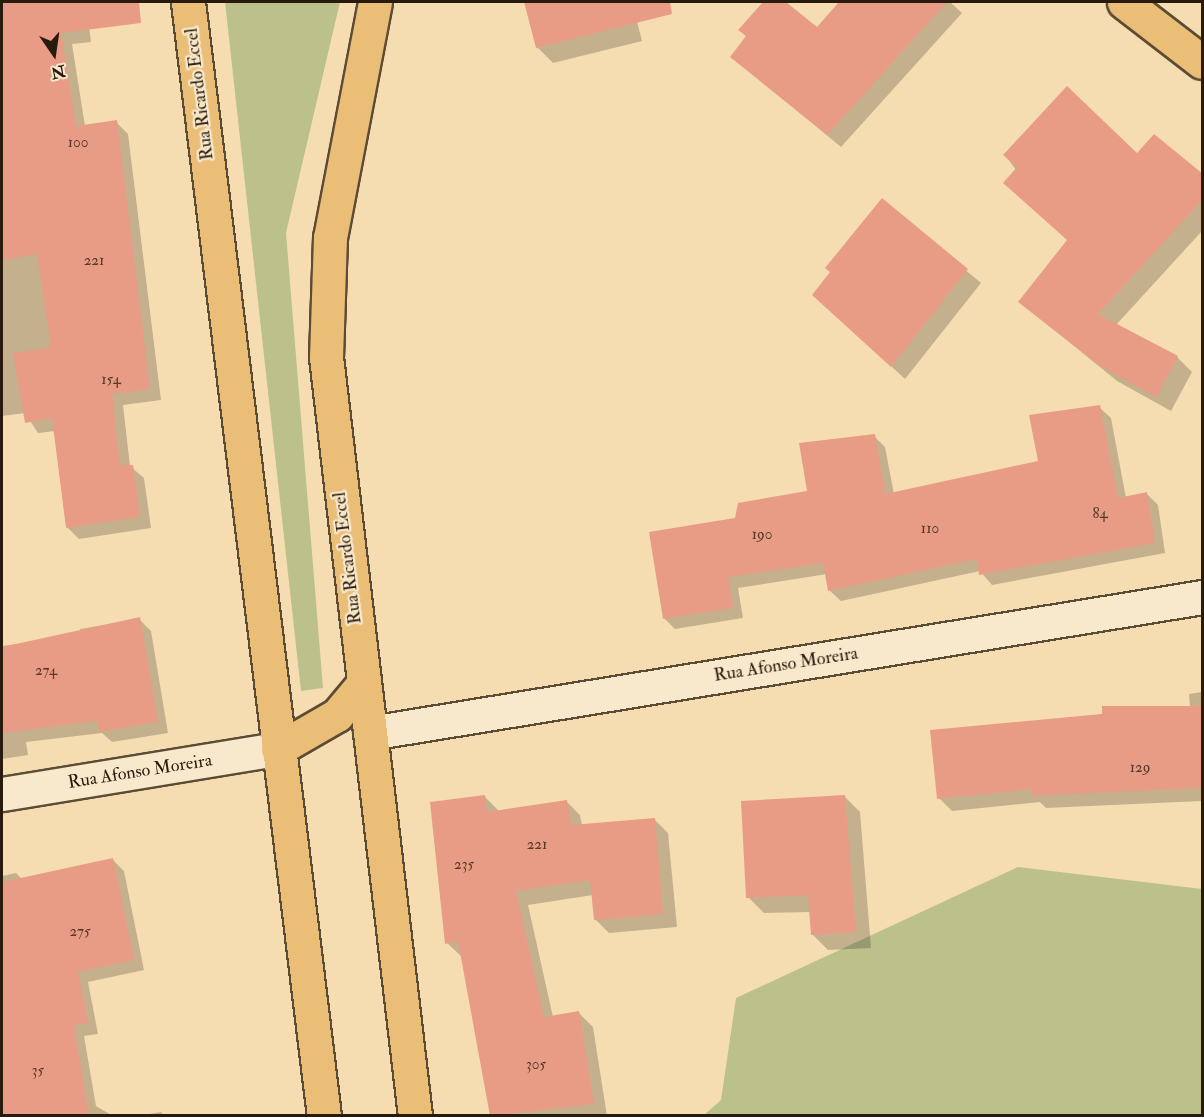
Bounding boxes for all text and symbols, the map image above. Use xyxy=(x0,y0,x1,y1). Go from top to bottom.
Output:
north arrow xyxy=(24,24,84,84)
street label: Rua Ricardo Eccel xyxy=(181,27,219,161)
text: N xyxy=(49,60,67,83)
house number: 100 xyxy=(68,134,88,152)
house number: 221 xyxy=(84,252,104,270)
house number: 154 xyxy=(101,371,121,389)
street label: Rua Ricardo Eccel xyxy=(329,491,367,625)
house number: 84 xyxy=(1092,505,1108,523)
house number: 110 xyxy=(921,520,939,538)
house number: 190 xyxy=(752,526,772,544)
street label: Rua Afonso Moreira xyxy=(712,643,860,687)
house number: 274 xyxy=(35,662,57,680)
street label: Rua Afonso Moreira xyxy=(66,750,214,794)
house number: 129 xyxy=(1130,759,1150,777)
house number: 221 xyxy=(527,836,547,854)
house number: 235 xyxy=(454,856,474,874)
house number: 275 xyxy=(69,923,91,941)
house number: 305 xyxy=(526,1056,546,1074)
house number: 35 xyxy=(32,1062,44,1080)

